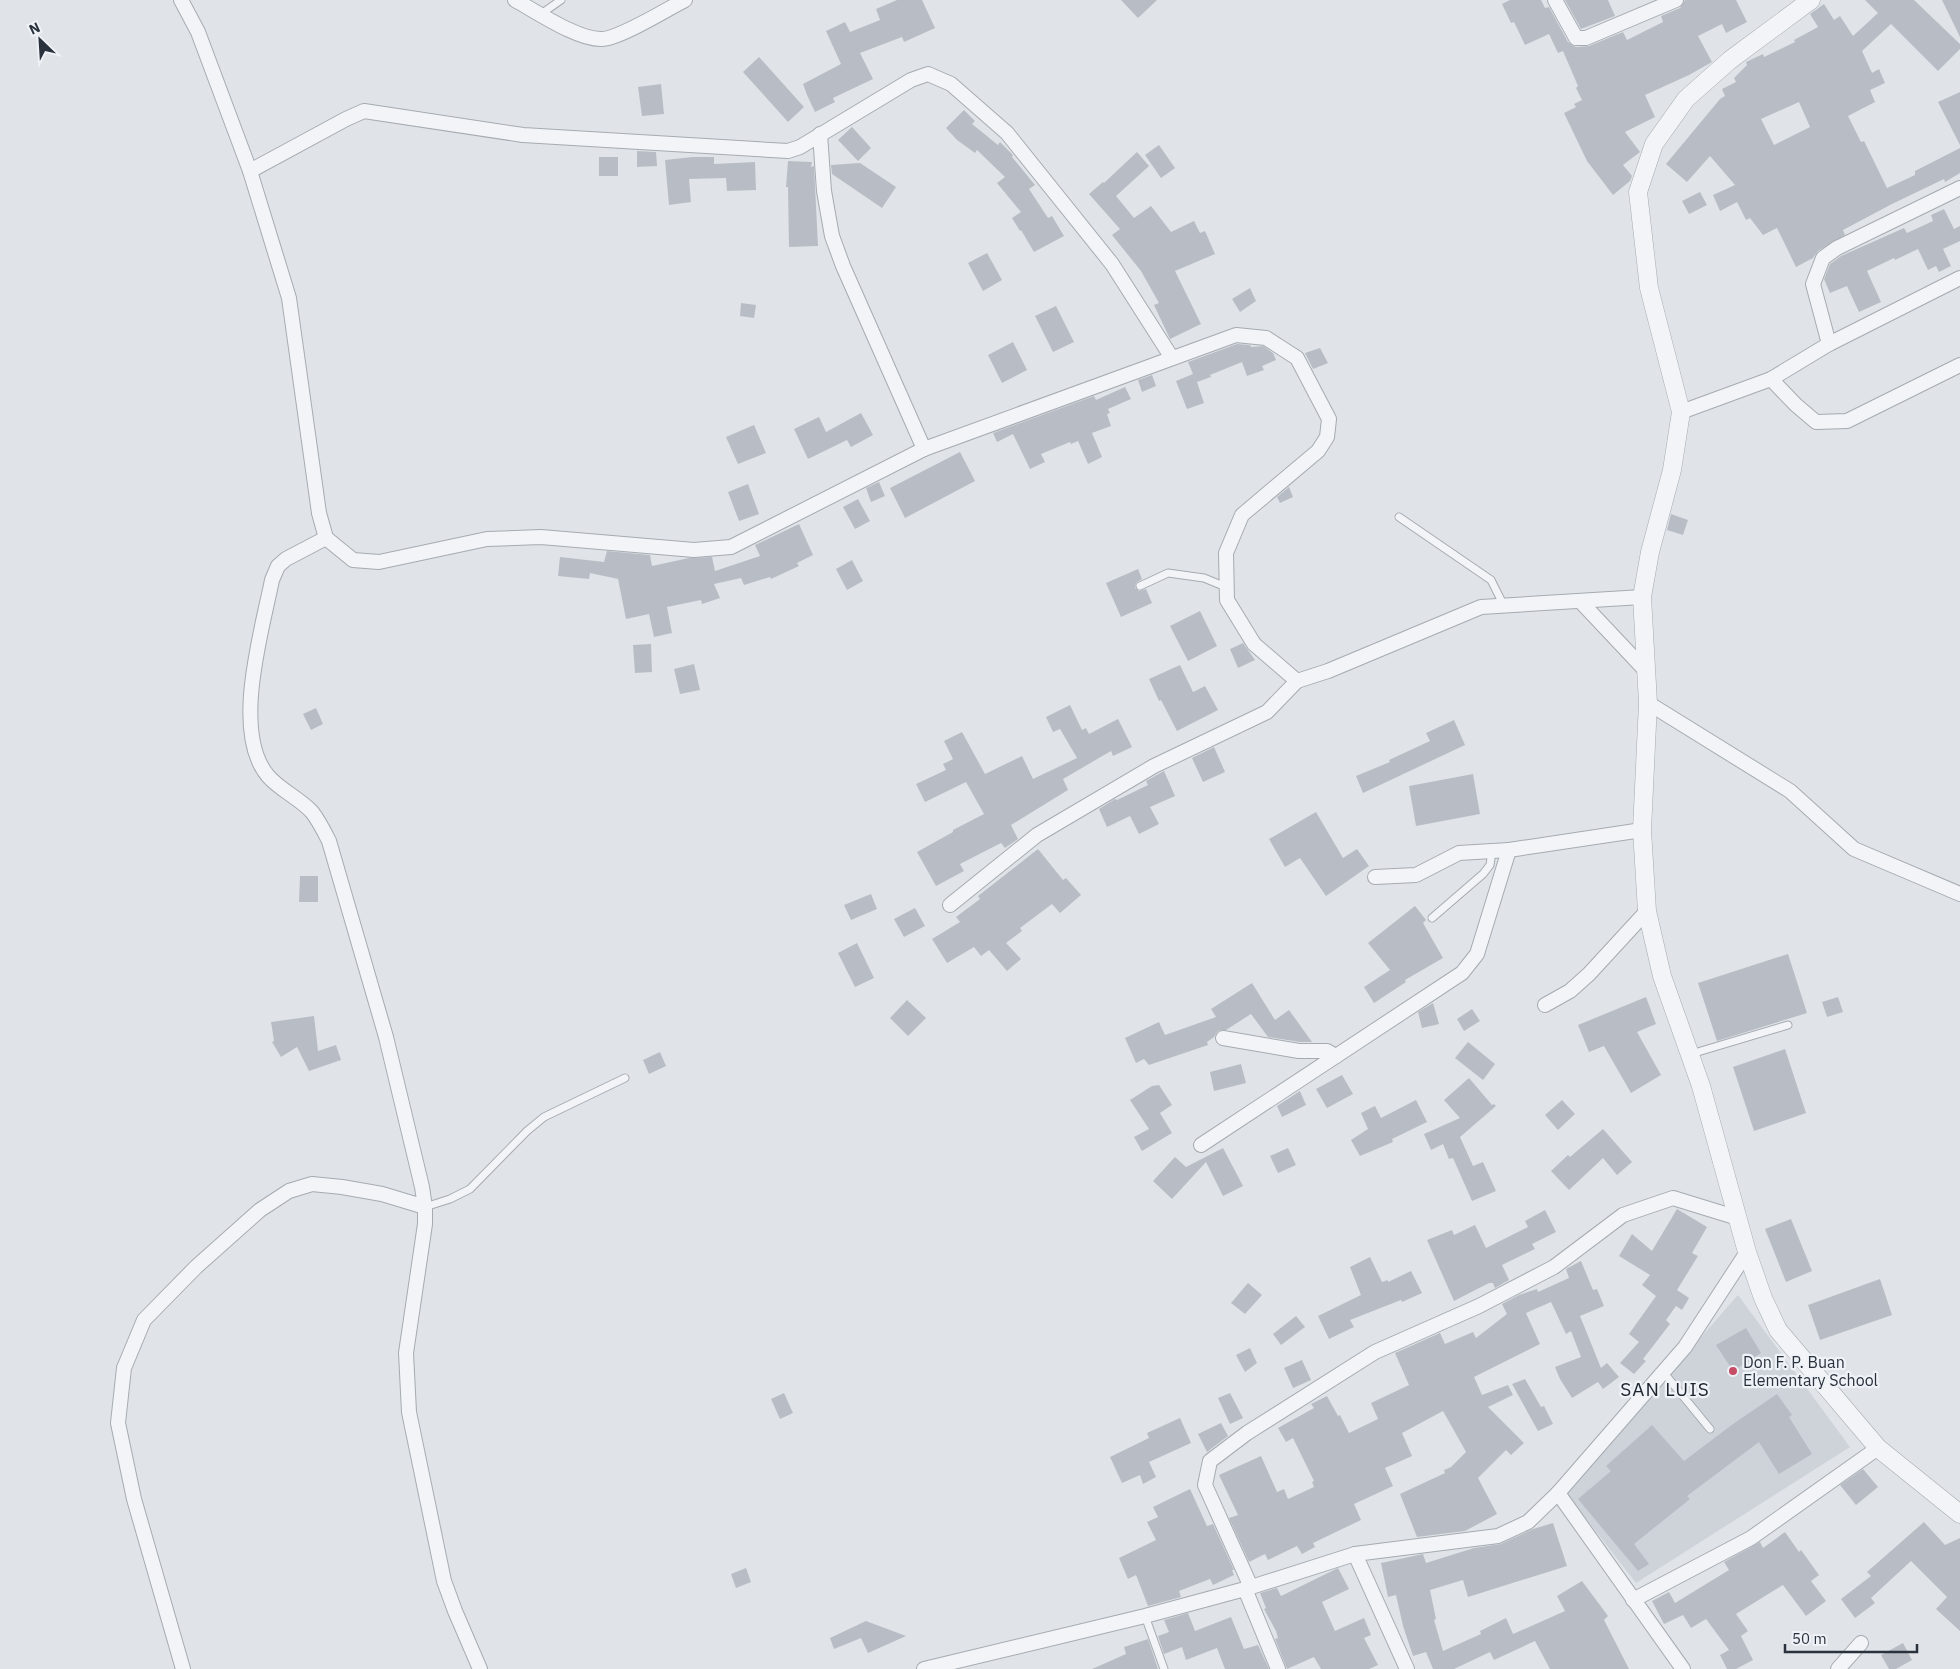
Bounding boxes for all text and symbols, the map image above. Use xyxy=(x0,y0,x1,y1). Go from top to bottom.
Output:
north arrow xyxy=(15,15,65,65)
text: N xyxy=(26,18,43,39)
place label: Don F. P. Buan Elementary School xyxy=(1743,1352,1878,1390)
marker: Don F. P. Buan Elementary School xyxy=(1727,1365,1739,1377)
district label: SAN LUIS xyxy=(1620,1377,1710,1401)
scale bar xyxy=(1785,1622,1918,1654)
text: 50 m xyxy=(1792,1629,1827,1648)

